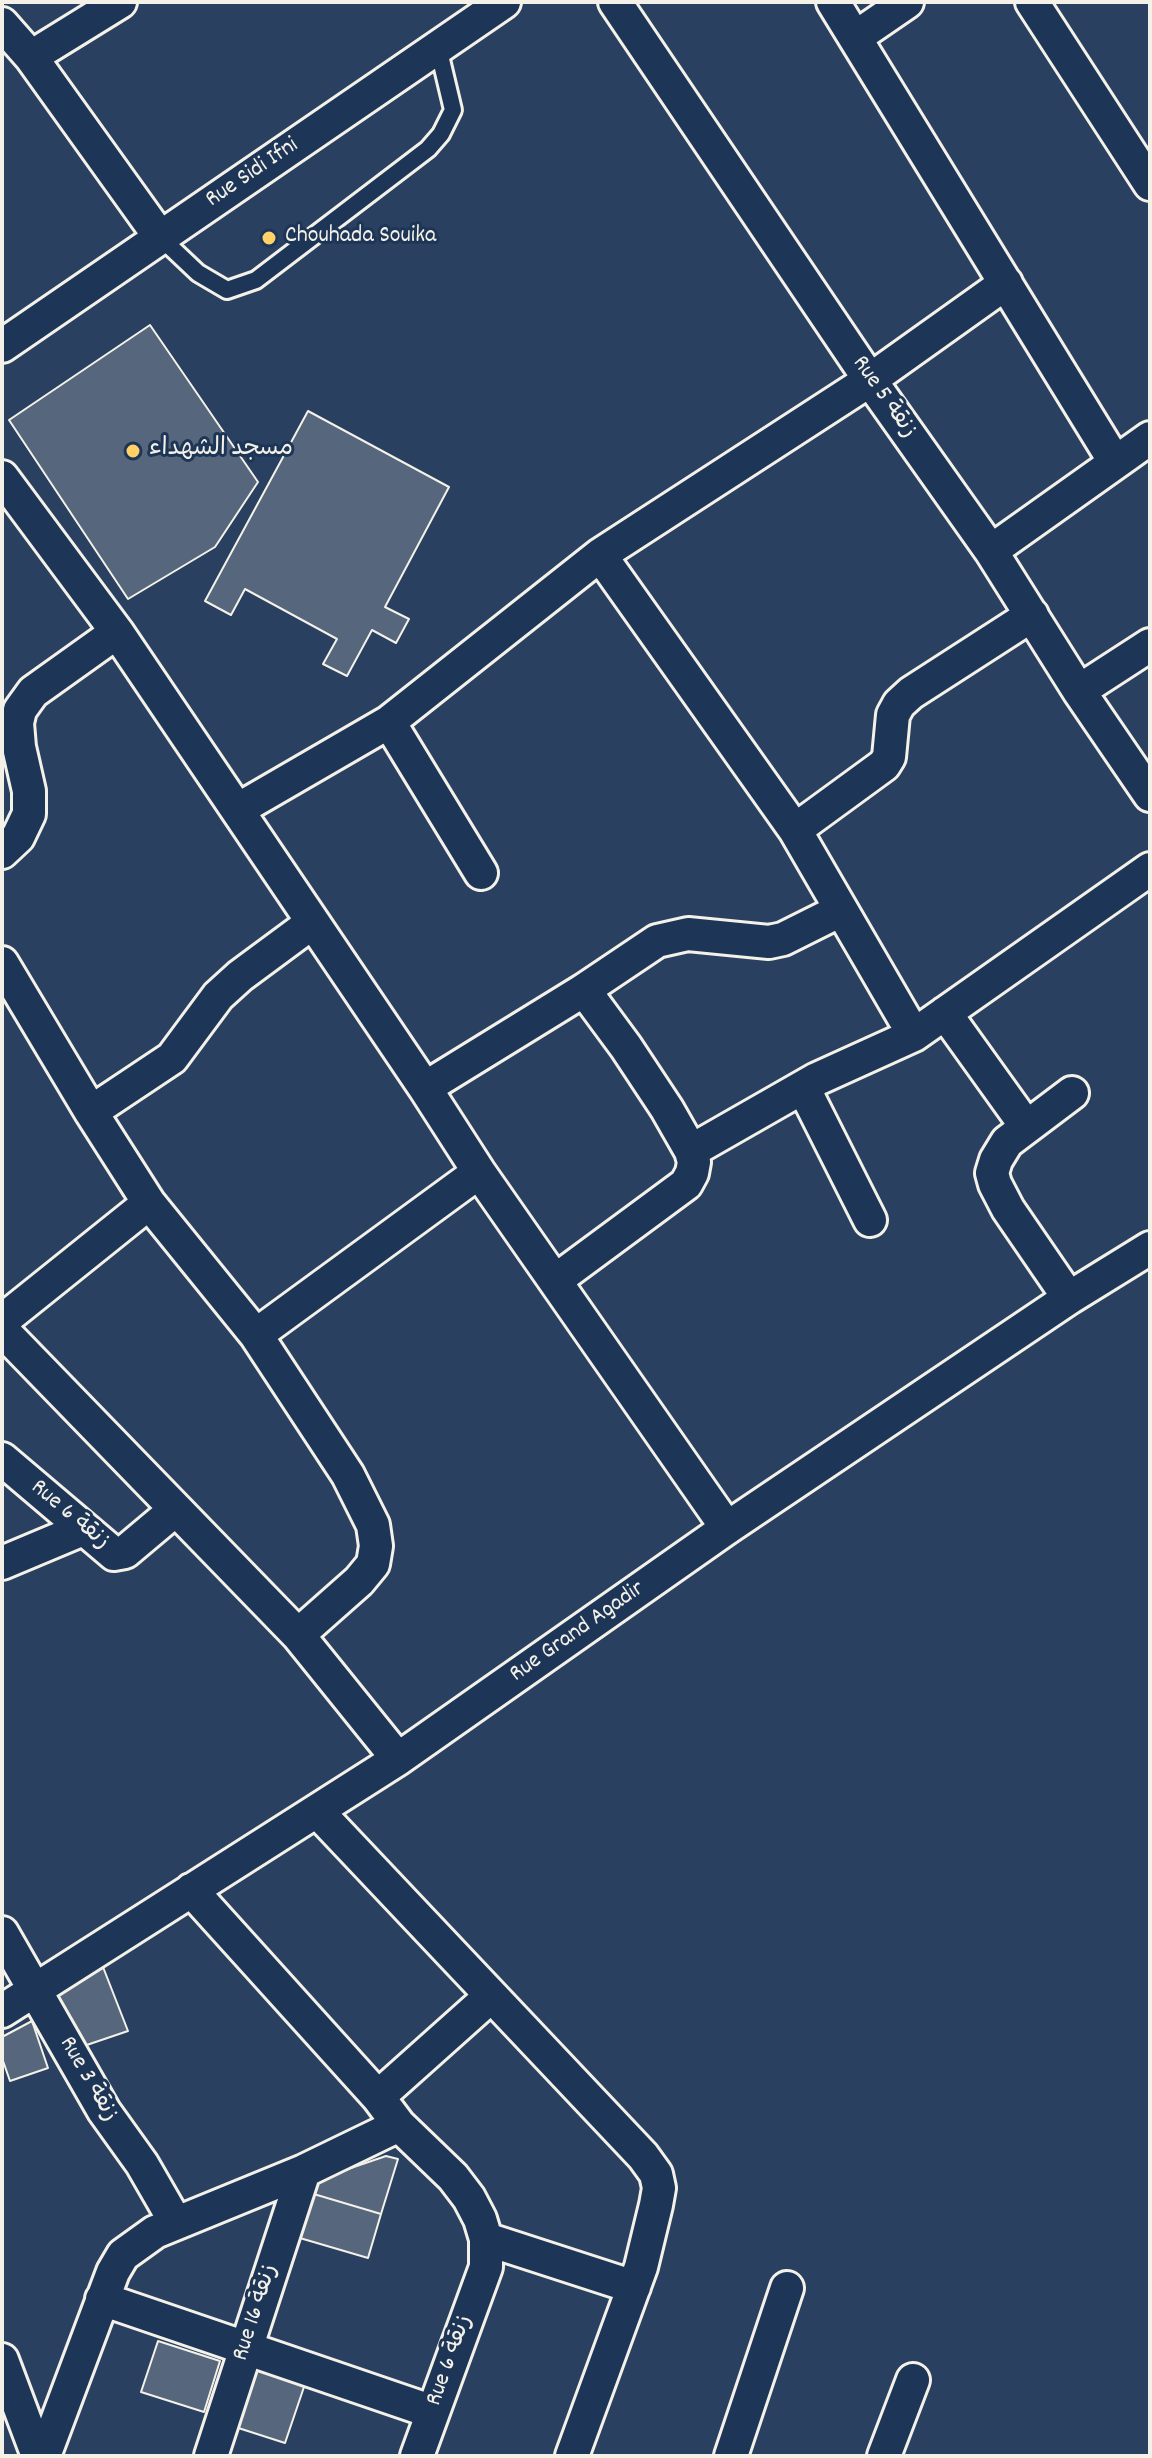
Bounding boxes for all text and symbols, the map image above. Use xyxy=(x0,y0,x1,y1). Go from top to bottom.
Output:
street label: Rue Sidi Ifni xyxy=(201,133,305,215)
place label: Chouhada Souika xyxy=(285,224,436,252)
marker: Chouhada Souika xyxy=(260,229,278,247)
street label: Rue 5 زنقة xyxy=(844,351,922,445)
place label: مسجد الشهداء xyxy=(149,437,293,465)
marker: مسجد الشهداء xyxy=(124,442,142,460)
street label: Rue 6 زنقة xyxy=(23,1475,115,1557)
street label: Rue Grand Agadir xyxy=(505,1576,651,1690)
street label: Rue 3 زنقة xyxy=(51,2032,123,2128)
street label: Rue 16 زنقة xyxy=(228,2261,286,2365)
street label: Rue 6 زنقة xyxy=(421,2312,481,2410)

